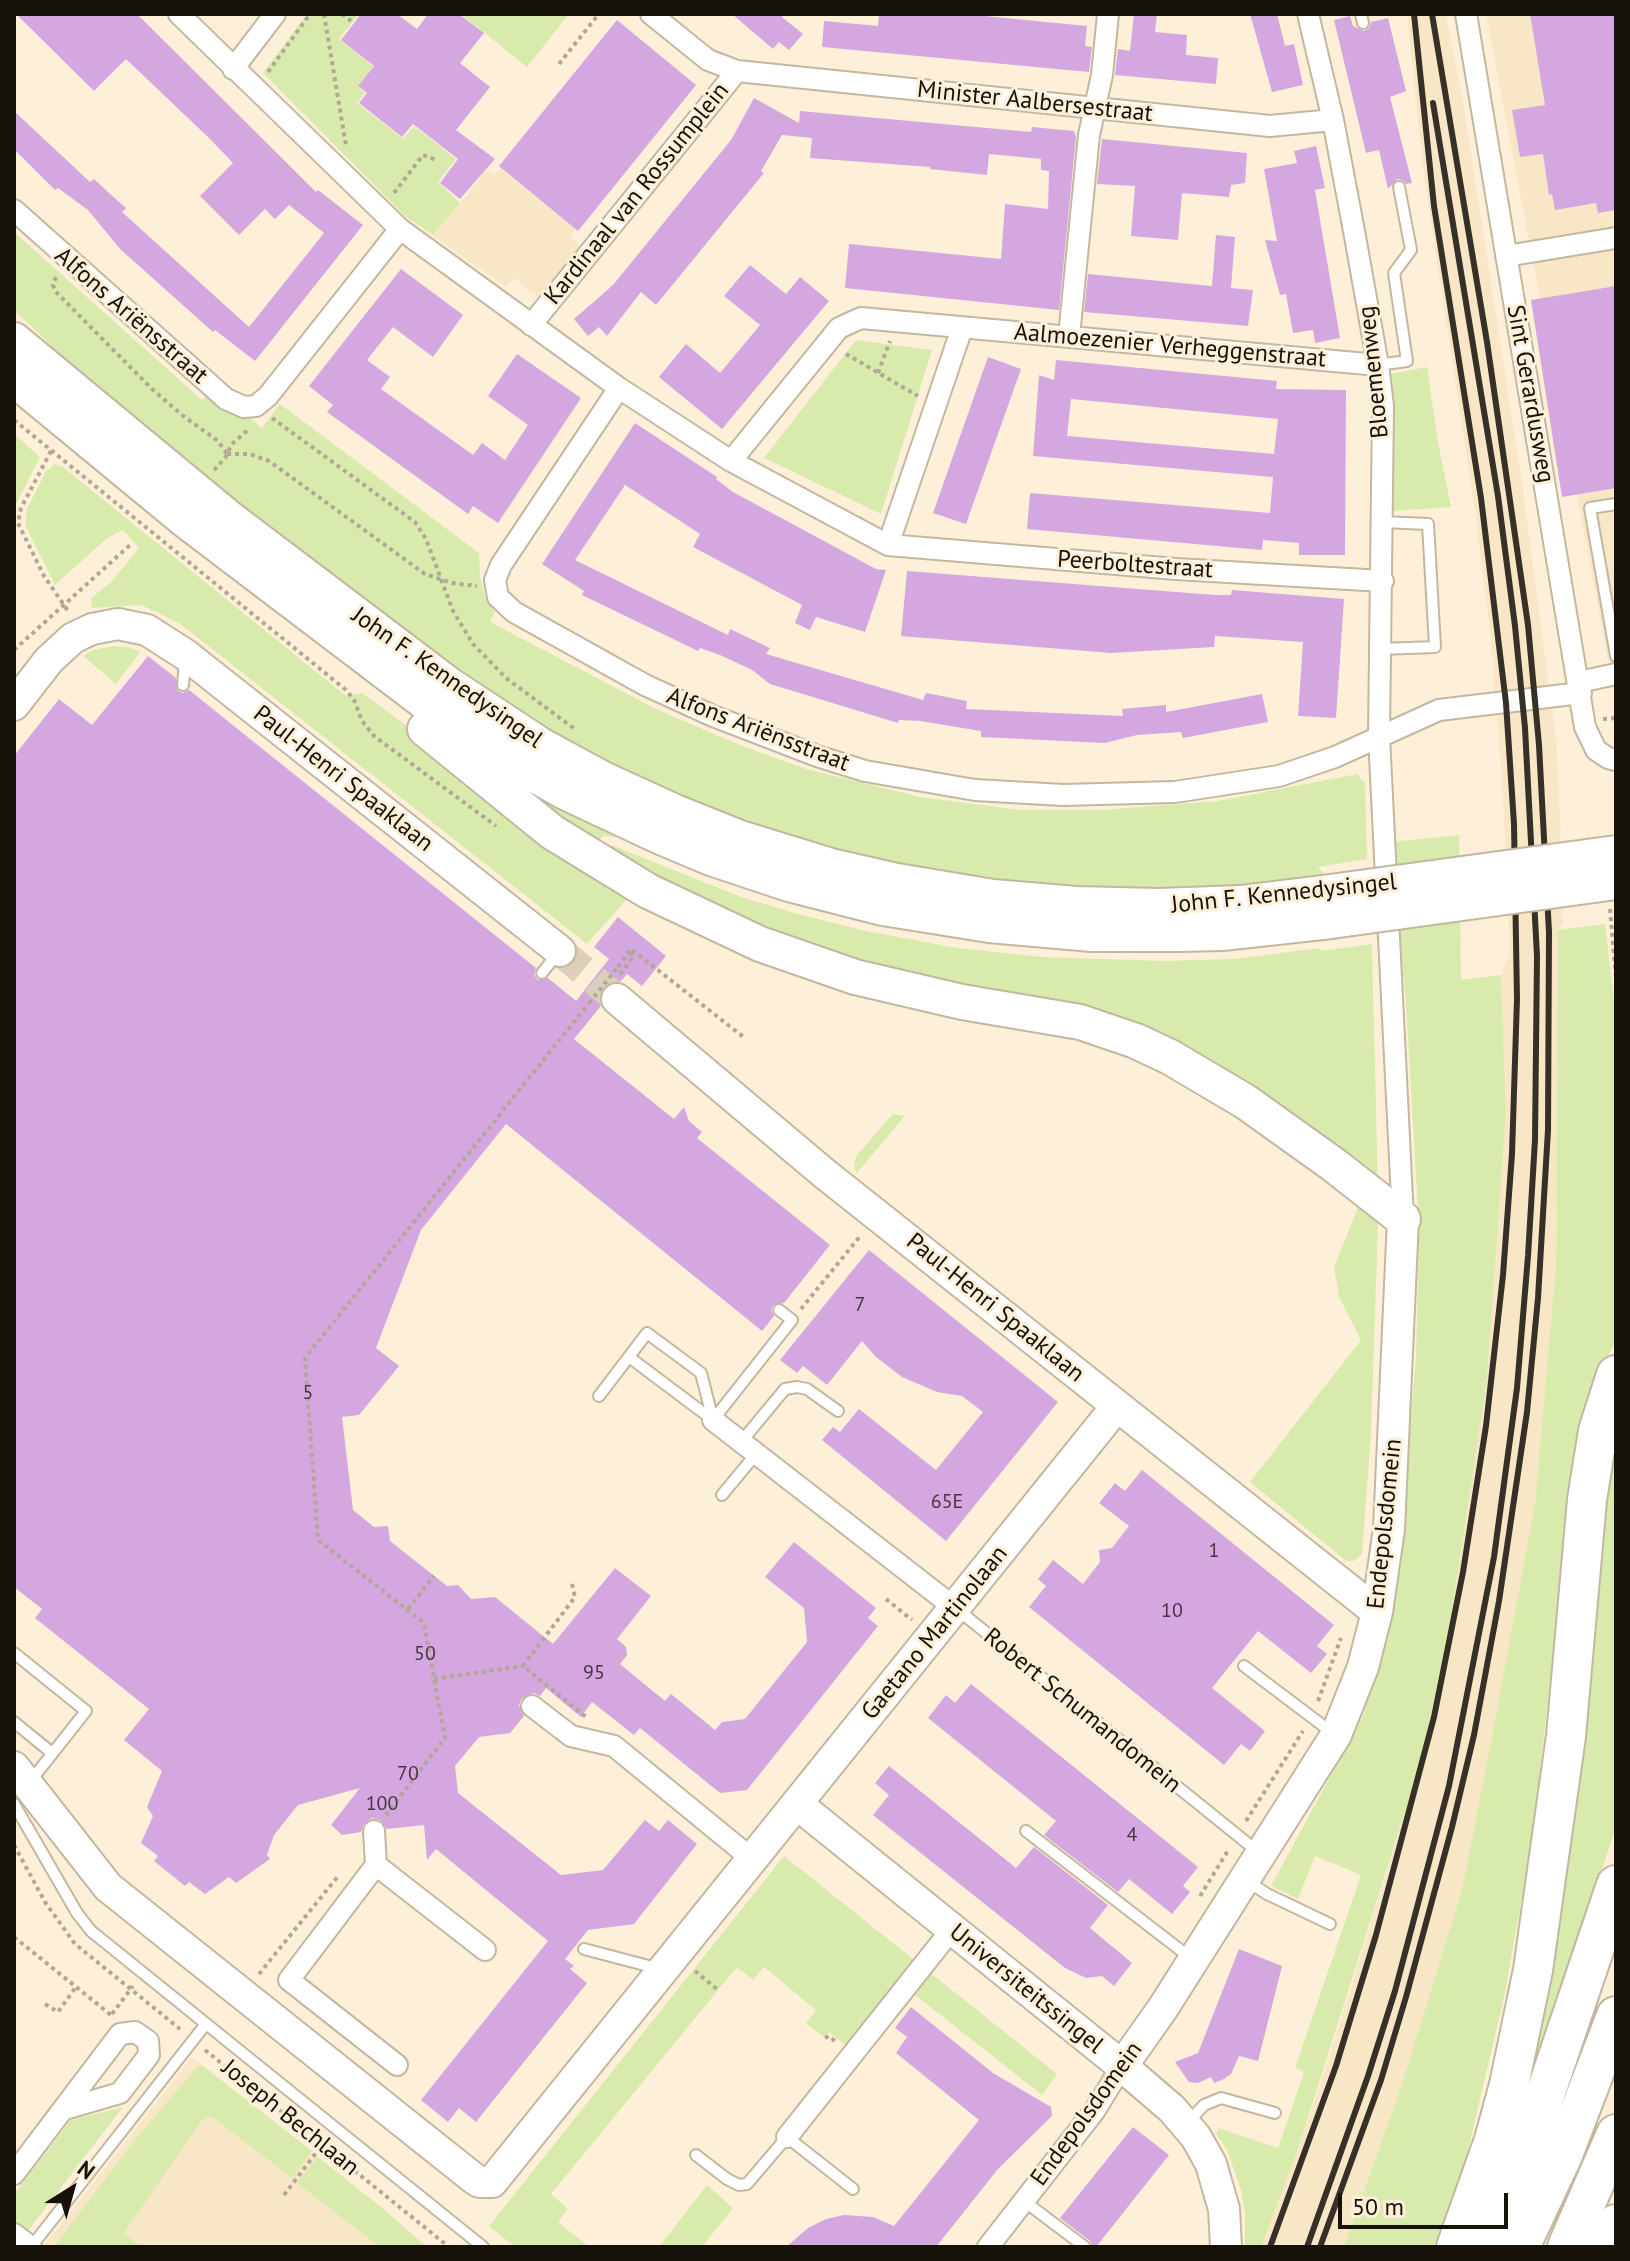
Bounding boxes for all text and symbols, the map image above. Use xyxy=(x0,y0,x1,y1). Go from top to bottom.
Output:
street label: Minister Aalbersestraat xyxy=(916,75,1154,129)
street label: Kardinaal van Rossumplein xyxy=(539,77,735,311)
street label: Alfons Ariënsstraat xyxy=(49,242,213,390)
street label: Sint Gerardusweg xyxy=(1500,303,1560,485)
street label: Bloemenweg xyxy=(1353,304,1395,440)
street label: Aalmoezenier Verheggenstraat xyxy=(1013,318,1327,374)
street label: Peerboltestraat xyxy=(1056,545,1214,585)
street label: John F. Kennedysingel xyxy=(346,601,548,755)
street label: Alfons Ariënsstraat xyxy=(663,682,853,778)
street label: Paul-Henri Spaaklaan xyxy=(247,700,439,858)
street label: John F. Kennedysingel xyxy=(1170,868,1398,920)
street label: Paul-Henri Spaaklaan xyxy=(900,1227,1090,1389)
house number: 7 xyxy=(855,1293,865,1317)
house number: 5 xyxy=(303,1381,313,1405)
street label: Endepolsdomein xyxy=(1362,1437,1408,1611)
house number: 65E xyxy=(931,1490,963,1514)
house number: 1 xyxy=(1209,1539,1219,1563)
street label: Gaetano Martinolaan xyxy=(856,1540,1014,1726)
house number: 10 xyxy=(1161,1599,1183,1623)
street label: Robert Schumandomein xyxy=(977,1622,1187,1800)
house number: 50 xyxy=(414,1642,436,1666)
house number: 95 xyxy=(583,1661,605,1685)
house number: 70 xyxy=(397,1762,419,1786)
house number: 100 xyxy=(366,1792,398,1816)
house number: 4 xyxy=(1127,1823,1137,1847)
street label: Universiteitssingel xyxy=(943,1918,1109,2060)
street label: Endepolsdomein xyxy=(1025,2036,1149,2192)
street label: Joseph Bechlaan xyxy=(215,2054,365,2182)
north arrow xyxy=(32,2149,112,2229)
text: N xyxy=(72,2154,101,2185)
scale bar xyxy=(1342,2177,1512,2227)
text: 50 m xyxy=(1352,2191,1404,2222)

